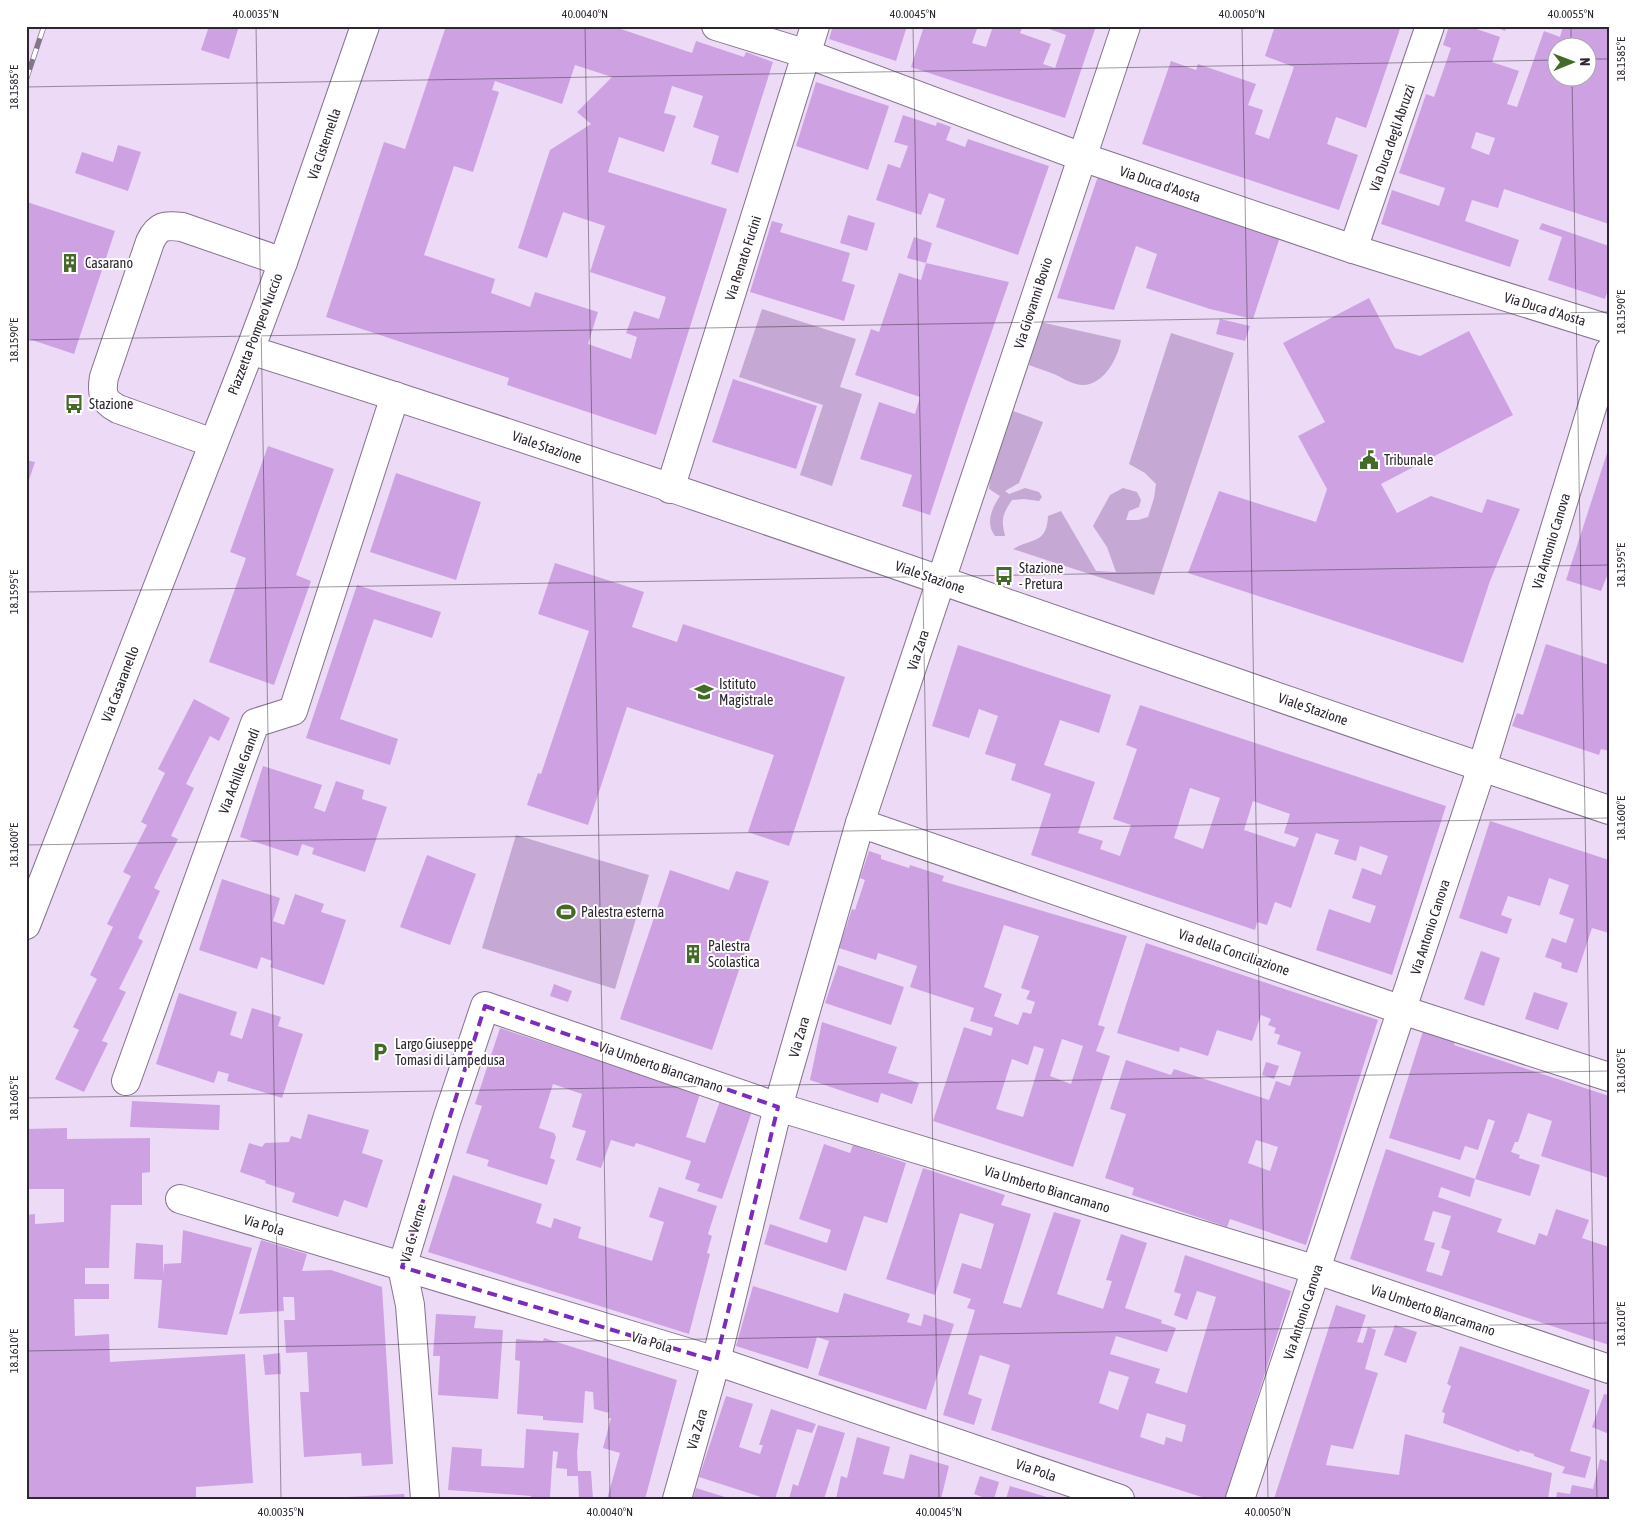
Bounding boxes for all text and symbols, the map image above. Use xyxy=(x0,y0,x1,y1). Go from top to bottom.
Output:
text: 40.0035°N xyxy=(233,7,279,21)
text: 40.0040°N xyxy=(562,7,608,21)
text: 40.0045°N xyxy=(890,7,936,21)
text: 40.0050°N xyxy=(1219,7,1265,21)
text: 40.0055°N xyxy=(1548,7,1594,21)
text: 18.1585°E xyxy=(1614,37,1628,81)
north arrow xyxy=(1548,38,1598,88)
text: N xyxy=(1577,58,1593,66)
text: 18.1585°E xyxy=(7,65,21,109)
street label: Via Duca degli Abruzzi xyxy=(1366,82,1418,194)
street label: Via Cisternella xyxy=(304,106,344,182)
street label: Via Duca d'Aosta xyxy=(1117,163,1203,205)
street label: Via Renato Fucini xyxy=(722,214,764,302)
building icon: Casarano xyxy=(59,252,81,274)
place label: Casarano xyxy=(85,255,133,271)
street label: Via Giovanni Bovio xyxy=(1011,255,1055,351)
street label: Piazzetta Pompeo Nuccio xyxy=(224,271,286,397)
street label: Via Duca d'Aosta xyxy=(1502,289,1588,329)
text: 18.1590°E xyxy=(1614,290,1628,334)
text: 18.1590°E xyxy=(7,318,21,362)
bus stop icon: Stazione xyxy=(63,393,85,415)
place label: Stazione xyxy=(89,396,133,412)
street label: Viale Stazione xyxy=(510,428,584,466)
public building icon: Tribunale xyxy=(1358,449,1380,471)
place label: Tribunale xyxy=(1384,452,1433,468)
street label: Via Antonio Canova xyxy=(1529,491,1573,591)
text: 18.1595°E xyxy=(1614,543,1628,587)
street label: Viale Stazione xyxy=(893,558,967,596)
place label: Stazione - Pretura xyxy=(1019,560,1063,592)
bus stop icon: Stazione - Pretura xyxy=(993,565,1015,587)
text: 18.1595°E xyxy=(7,570,21,614)
street label: Via Zara xyxy=(904,628,932,672)
street label: Via Casaranello xyxy=(98,644,142,724)
place label: Istituto Magistrale xyxy=(719,676,773,708)
school or university icon: Istituto Magistrale xyxy=(693,681,715,703)
street label: Viale Stazione xyxy=(1276,690,1350,728)
street label: Via Achille Grandi xyxy=(215,726,263,816)
text: 18.1600°E xyxy=(1614,796,1628,840)
text: 18.1600°E xyxy=(7,823,21,867)
street label: Via Antonio Canova xyxy=(1407,877,1453,977)
sports icon: Palestra esterna xyxy=(555,901,577,923)
place label: Palestra esterna xyxy=(581,904,664,920)
street label: Via della Conciliazione xyxy=(1176,925,1292,979)
place label: Palestra Scolastica xyxy=(708,938,760,970)
building icon: Palestra Scolastica xyxy=(682,943,704,965)
street label: Via Zara xyxy=(786,1015,812,1059)
place label: Largo Giuseppe Tomasi di Lampedusa xyxy=(395,1036,505,1068)
street label: Via Umberto Biancamano xyxy=(596,1038,726,1096)
parking icon: Largo Giuseppe Tomasi di Lampedusa xyxy=(369,1041,391,1063)
text: 18.1605°E xyxy=(1614,1049,1628,1093)
text: 18.1605°E xyxy=(7,1076,21,1120)
street label: Via Umberto Biancamano xyxy=(982,1162,1112,1216)
street label: Via G. Verne xyxy=(397,1202,429,1264)
street label: Via Pola xyxy=(242,1211,286,1239)
street label: Via Antonio Canova xyxy=(1280,1262,1326,1362)
street label: Via Umberto Biancamano xyxy=(1368,1281,1498,1339)
text: 18.1610°E xyxy=(1614,1302,1628,1346)
street label: Via Pola xyxy=(630,1328,674,1356)
text: 18.1610°E xyxy=(7,1329,21,1373)
street label: Via Zara xyxy=(684,1407,710,1451)
street label: Via Pola xyxy=(1014,1456,1058,1484)
text: 40.0035°N xyxy=(258,1505,304,1519)
text: 40.0040°N xyxy=(587,1505,633,1519)
text: 40.0045°N xyxy=(916,1505,962,1519)
text: 40.0050°N xyxy=(1245,1505,1291,1519)

